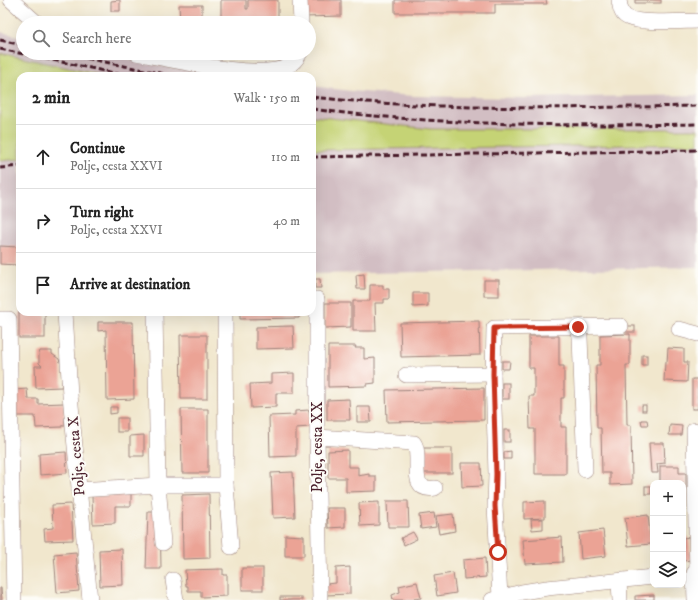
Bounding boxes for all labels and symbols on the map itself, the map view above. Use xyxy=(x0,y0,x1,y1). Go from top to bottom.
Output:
route end xyxy=(569,318,587,336)
street label: Polje, cesta XX xyxy=(308,401,327,493)
street label: Polje, cesta X xyxy=(64,415,89,497)
route start xyxy=(489,543,507,561)

